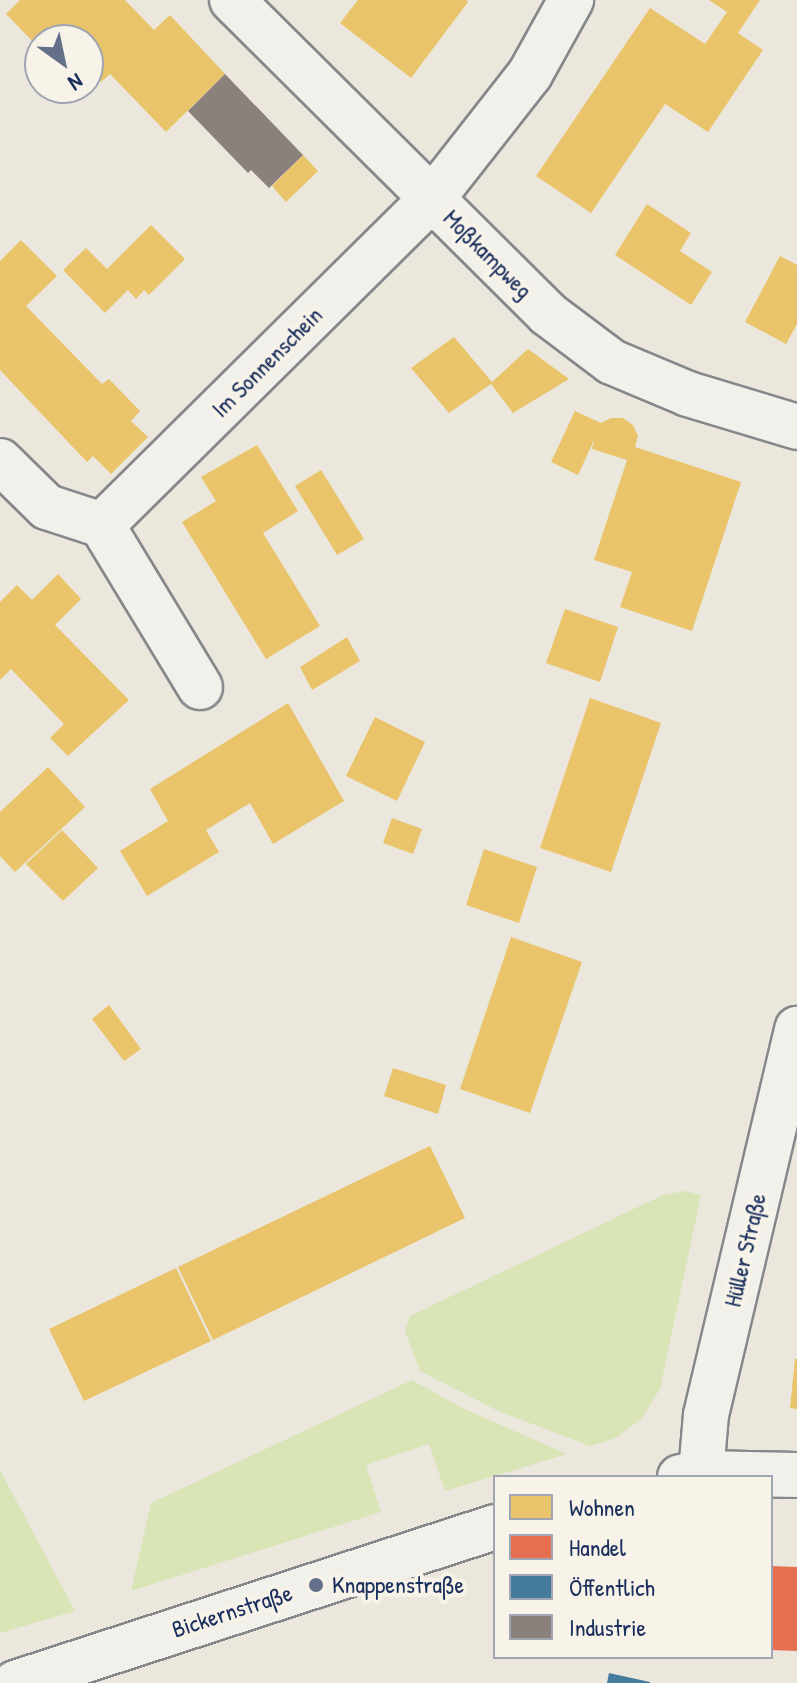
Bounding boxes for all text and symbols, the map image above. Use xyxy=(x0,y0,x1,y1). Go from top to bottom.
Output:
north arrow xyxy=(24,24,104,104)
text: N xyxy=(63,67,89,98)
street label: Moßkampweg xyxy=(438,204,538,304)
street label: Im Sonnenschein xyxy=(206,301,328,423)
street label: Hüller Straße xyxy=(718,1190,772,1310)
legend xyxy=(493,1475,773,1659)
text: Wohnen xyxy=(569,1491,635,1523)
text: Handel xyxy=(569,1531,626,1563)
place label: Knappenstraße xyxy=(332,1571,464,1599)
text: Öffentlich xyxy=(569,1571,655,1603)
marker: Knappenstraße xyxy=(307,1576,325,1594)
street label: Bickernstraße xyxy=(168,1578,296,1644)
text: Industrie xyxy=(569,1611,646,1643)

